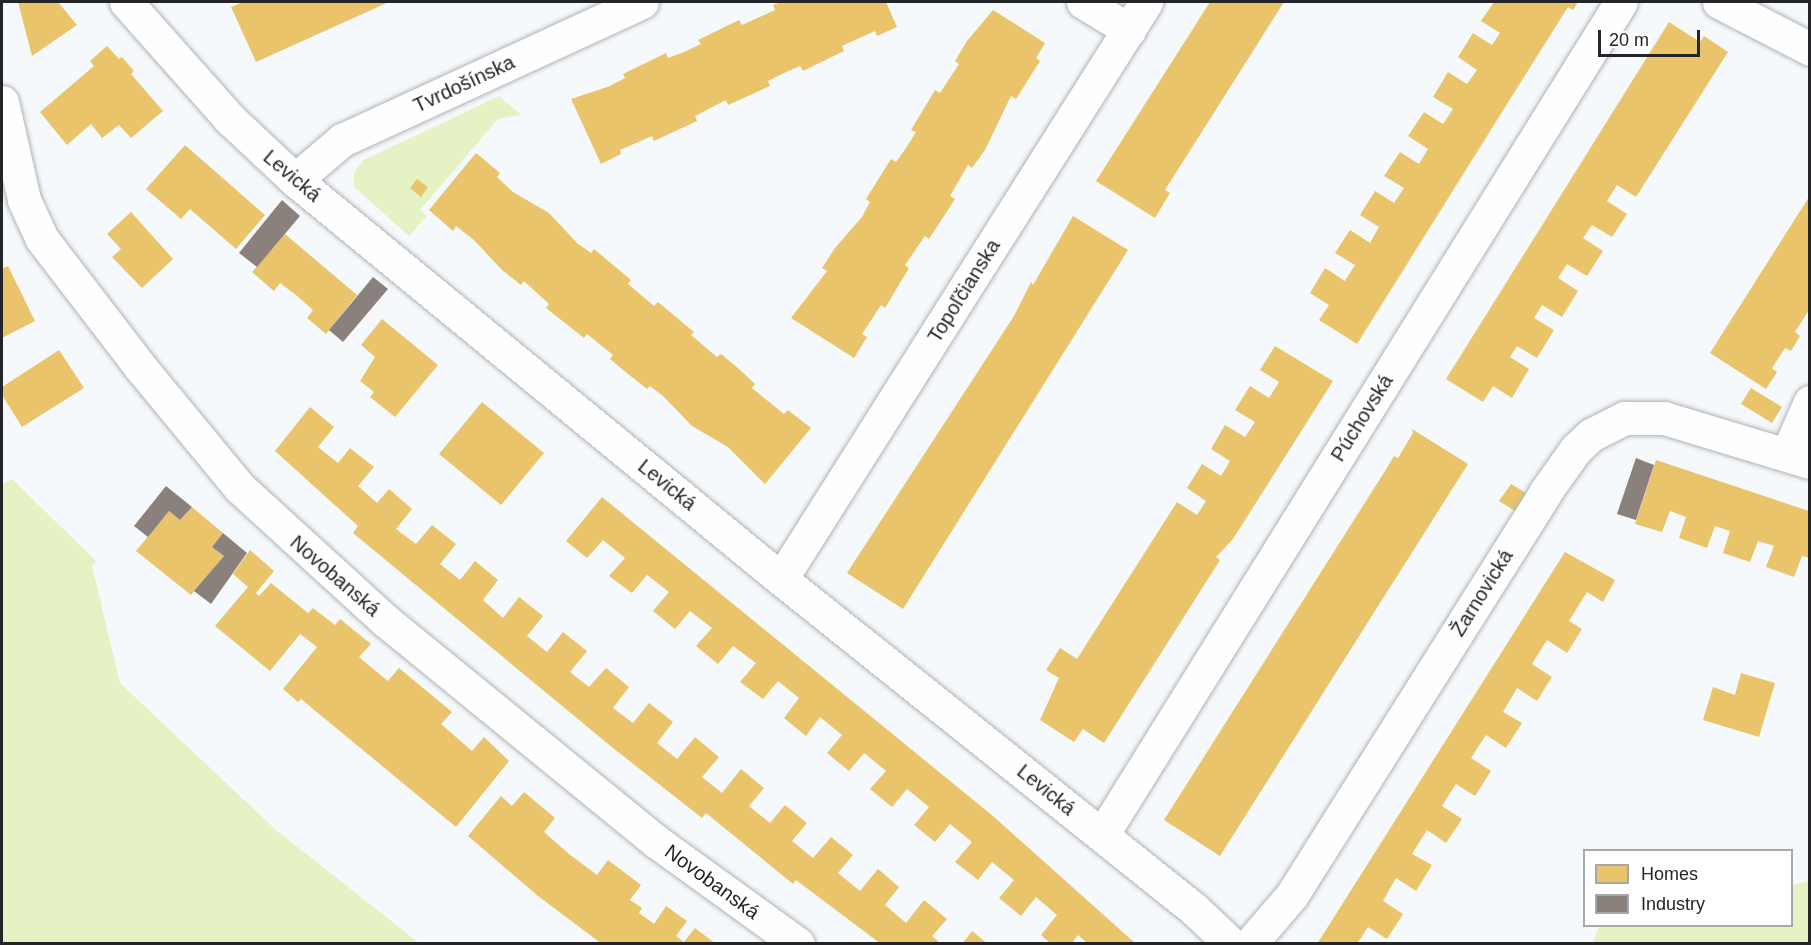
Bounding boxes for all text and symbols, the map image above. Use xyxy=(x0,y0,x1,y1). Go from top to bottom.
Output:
scale bar xyxy=(1601,18,1703,56)
text: 20 m xyxy=(1609,30,1649,50)
street label: Tvrdošínska xyxy=(410,50,518,118)
street label: Levická xyxy=(258,145,326,207)
street label: Topoľčianska xyxy=(923,235,1005,347)
street label: Púchovská xyxy=(1326,370,1398,466)
street label: Levická xyxy=(633,454,701,516)
street label: Novobanská xyxy=(285,530,385,622)
street label: Žarnovická xyxy=(1446,545,1518,641)
street label: Levická xyxy=(1012,759,1080,821)
street label: Novobanská xyxy=(660,840,764,924)
legend xyxy=(1583,849,1793,927)
text: Homes xyxy=(1641,864,1698,884)
text: Industry xyxy=(1641,894,1705,914)

